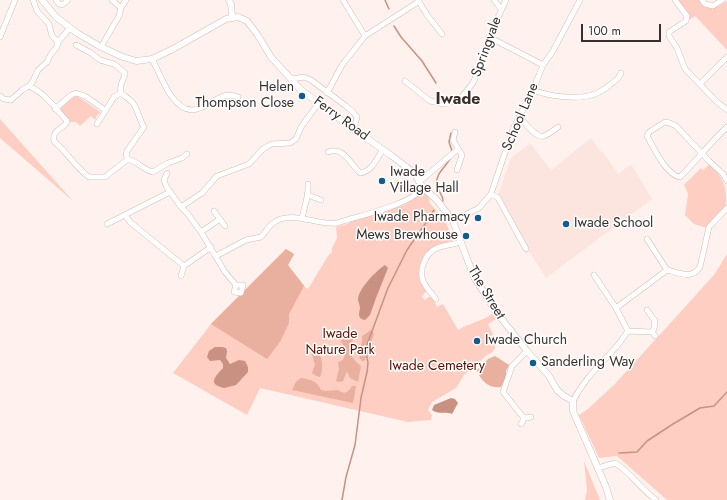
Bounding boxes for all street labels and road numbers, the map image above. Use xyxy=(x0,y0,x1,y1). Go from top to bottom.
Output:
street label: Springvale xyxy=(468,15,506,79)
street label: School Lane xyxy=(499,81,543,153)
street label: Ferry Road xyxy=(310,93,372,145)
street label: The Street xyxy=(464,264,508,322)

